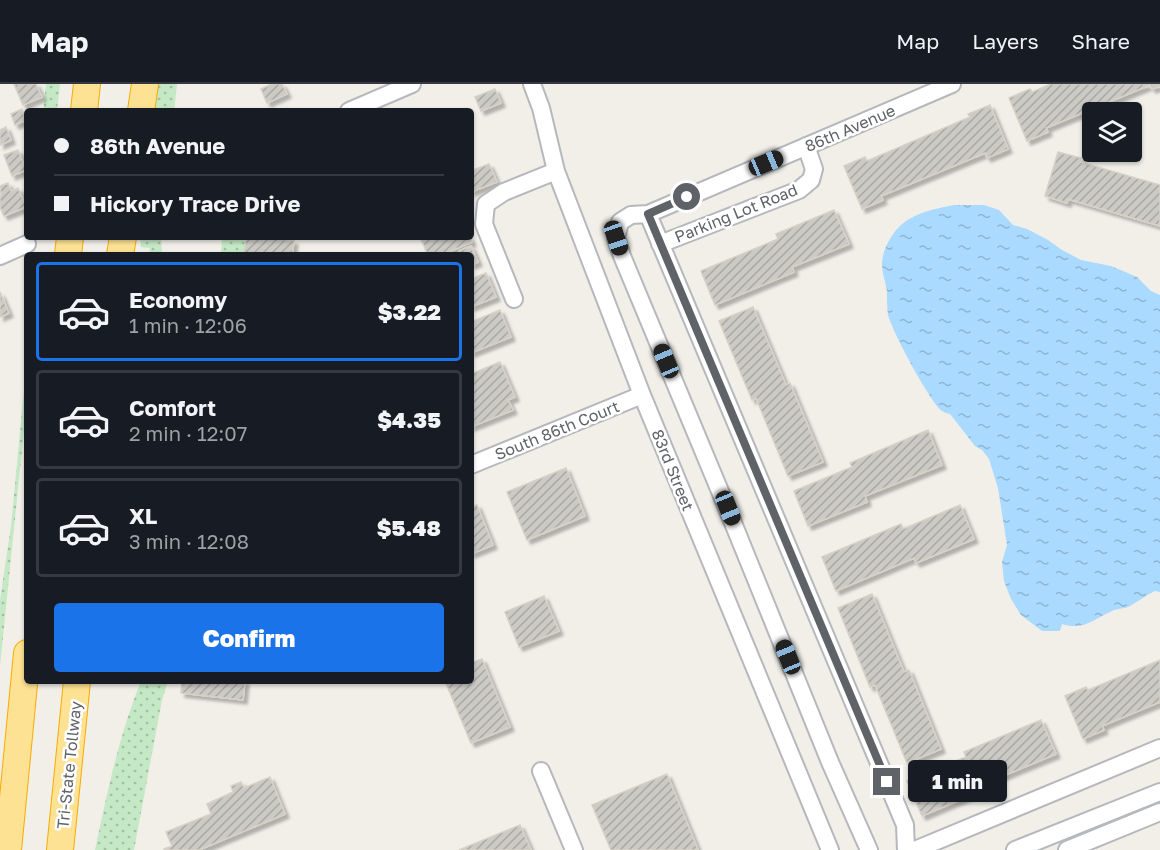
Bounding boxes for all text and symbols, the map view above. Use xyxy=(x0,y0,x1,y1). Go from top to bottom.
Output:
text: Map xyxy=(30,25,88,58)
text: Map xyxy=(896,28,939,54)
text: Layers xyxy=(972,28,1039,54)
text: Share xyxy=(1072,28,1130,54)
street label: 86th Avenue xyxy=(802,100,898,156)
map controls xyxy=(1082,102,1142,162)
button: layers xyxy=(1082,102,1142,162)
text: 86th Avenue xyxy=(90,132,225,159)
car xyxy=(746,148,786,178)
street label: Parking Lot Road xyxy=(672,179,800,247)
route start xyxy=(673,183,700,210)
text: Hickory Trace Drive xyxy=(90,190,300,217)
car xyxy=(602,218,630,258)
icon: car xyxy=(57,285,111,339)
text: Economy xyxy=(129,286,227,313)
text: $3.22 xyxy=(378,298,441,325)
text: 1 min · 12:06 xyxy=(129,313,247,337)
car xyxy=(651,341,681,381)
icon: car xyxy=(57,393,111,447)
text: Comfort xyxy=(129,394,216,421)
street label: South 86th Court xyxy=(492,396,622,464)
text: $4.35 xyxy=(377,406,441,433)
text: 2 min · 12:07 xyxy=(129,421,247,445)
street label: 83rd Street xyxy=(648,426,698,514)
car xyxy=(713,488,743,528)
icon: car xyxy=(57,501,111,555)
text: XL xyxy=(129,502,157,529)
text: $5.48 xyxy=(377,514,441,541)
text: 3 min · 12:08 xyxy=(129,529,249,553)
button: Confirm xyxy=(54,603,444,672)
car xyxy=(773,637,803,677)
street label: Tri-State Tollway xyxy=(52,700,86,830)
callout: 1 min xyxy=(908,761,1007,803)
route end xyxy=(873,768,900,795)
text: 1 min xyxy=(932,769,983,793)

